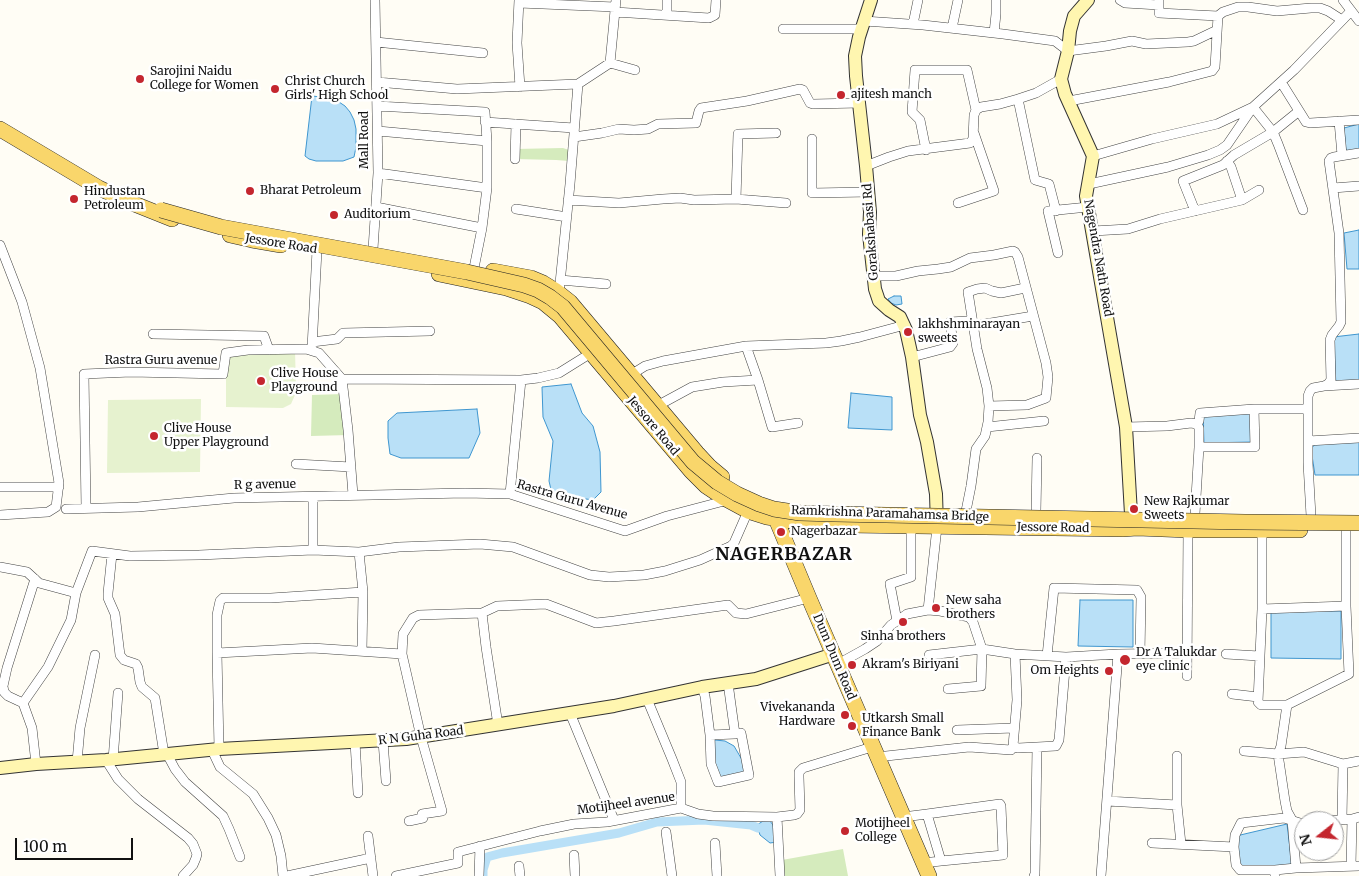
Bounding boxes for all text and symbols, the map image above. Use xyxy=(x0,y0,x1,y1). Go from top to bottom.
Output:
place label: Sarojini Naidu College for Women xyxy=(150,65,259,93)
marker: Sarojini Naidu College for Women xyxy=(134,73,146,85)
place label: Christ Church Girls' High School xyxy=(285,75,389,103)
marker: Christ Church Girls' High School xyxy=(269,83,281,95)
place label: ajitesh manch xyxy=(851,88,932,102)
marker: ajitesh manch xyxy=(835,89,847,101)
street label: Mall Road xyxy=(358,111,372,169)
street label: Gorakshabasi Rd xyxy=(860,183,882,281)
place label: Bharat Petroleum xyxy=(260,184,361,198)
place label: Hindustan Petroleum xyxy=(84,185,145,213)
marker: Bharat Petroleum xyxy=(244,185,256,197)
marker: Hindustan Petroleum xyxy=(68,193,80,205)
street label: Nagendra Nath Road xyxy=(1081,198,1115,318)
place label: Auditorium xyxy=(344,208,411,222)
marker: Auditorium xyxy=(328,209,340,221)
street label: Jessore Road xyxy=(244,231,318,257)
place label: lakhshminarayan sweets xyxy=(918,318,1020,346)
marker: lakhshminarayan sweets xyxy=(902,326,914,338)
street label: Rastra Guru avenue xyxy=(105,354,217,368)
place label: Clive House Playground xyxy=(271,367,338,395)
marker: Clive House Playground xyxy=(255,375,267,387)
street label: Jessore Road xyxy=(624,394,682,458)
place label: Clive House Upper Playground xyxy=(164,422,269,450)
marker: Clive House Upper Playground xyxy=(148,430,160,442)
street label: R g avenue xyxy=(234,477,296,493)
street label: Rastra Guru Avenue xyxy=(515,477,629,523)
place label: New Rajkumar Sweets xyxy=(1144,495,1229,523)
street label: Ramkrishna Paramahamsa Bridge xyxy=(791,503,989,525)
marker: New Rajkumar Sweets xyxy=(1128,503,1140,515)
street label: Jessore Road xyxy=(1017,520,1089,536)
place label: Nagerbazar xyxy=(791,525,858,539)
marker: Nagerbazar xyxy=(775,526,787,538)
district label: NAGERBAZAR xyxy=(714,544,854,566)
place label: New saha brothers xyxy=(946,594,1001,622)
marker: New saha brothers xyxy=(930,602,942,614)
street label: Dum Dum Road xyxy=(809,612,859,702)
marker: Sinha brothers xyxy=(897,616,909,628)
place label: Sinha brothers xyxy=(860,630,946,644)
place label: Dr A Talukdar eye clinic xyxy=(1136,646,1217,674)
marker: Dr A Talukdar eye clinic xyxy=(1118,653,1132,667)
place label: Akram's Biriyani xyxy=(862,658,959,672)
marker: Akram's Biriyani xyxy=(846,659,858,671)
place label: Om Heights xyxy=(1031,664,1099,678)
marker: Om Heights xyxy=(1103,665,1115,677)
place label: Vivekananda Hardware xyxy=(760,701,835,729)
marker: Vivekananda Hardware xyxy=(839,709,851,721)
place label: Utkarsh Small Finance Bank xyxy=(862,712,944,740)
marker: Utkarsh Small Finance Bank xyxy=(846,720,858,732)
street label: R N Guha Road xyxy=(378,724,464,748)
street label: Motijheel avenue xyxy=(576,790,676,818)
north arrow xyxy=(1294,811,1344,861)
place label: Motijheel College xyxy=(855,817,910,845)
marker: Motijheel College xyxy=(839,825,851,837)
scale bar xyxy=(18,828,135,860)
text: N xyxy=(1295,832,1316,848)
text: 100 m xyxy=(23,837,67,856)

